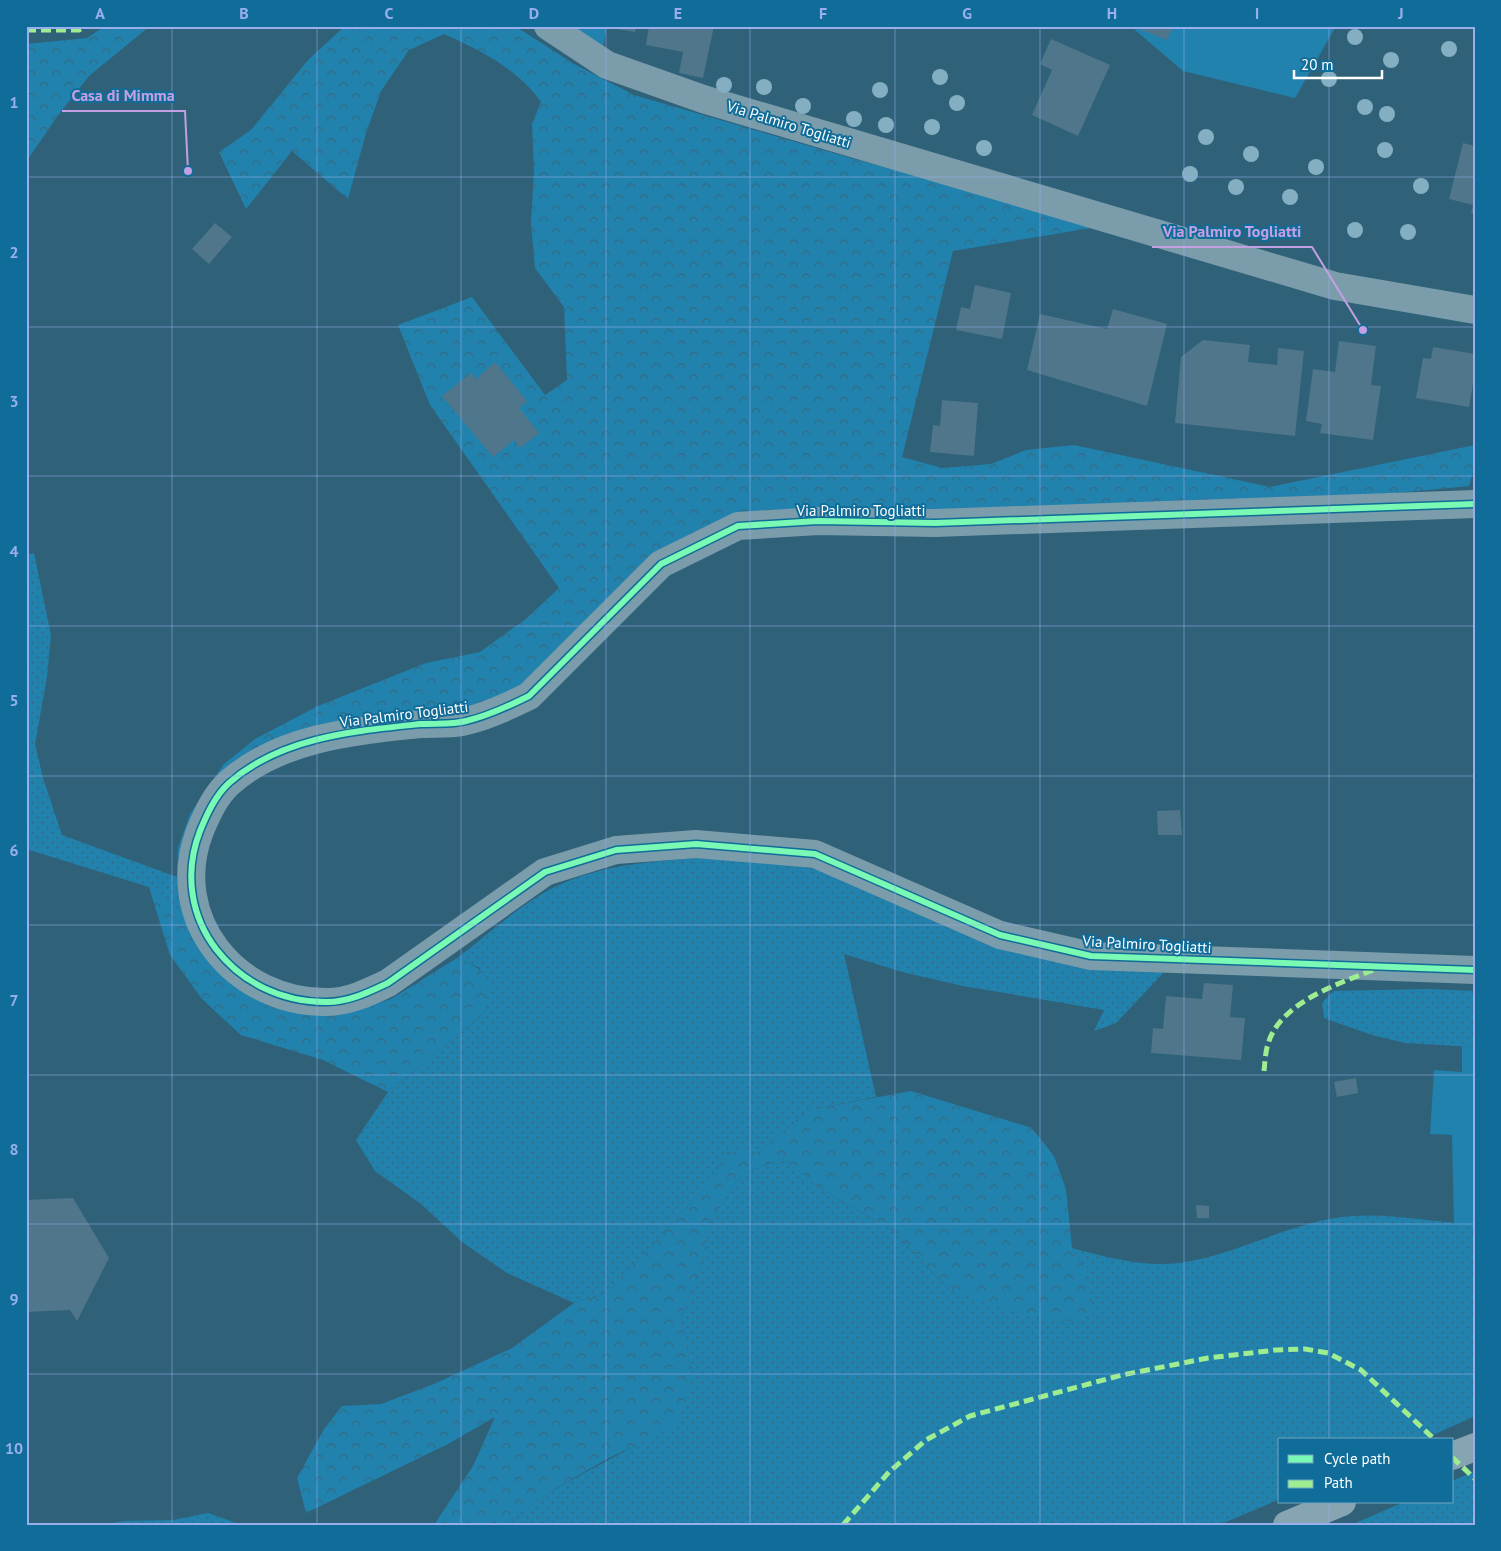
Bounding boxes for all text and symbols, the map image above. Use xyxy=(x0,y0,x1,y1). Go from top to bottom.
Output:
text: A xyxy=(95,3,105,23)
text: B xyxy=(239,3,249,23)
text: C xyxy=(385,3,394,23)
text: D xyxy=(529,3,539,23)
text: E xyxy=(674,3,682,23)
text: F xyxy=(819,3,827,23)
text: G xyxy=(962,3,972,23)
text: H xyxy=(1107,3,1117,23)
text: I xyxy=(1255,3,1259,23)
text: J xyxy=(1397,3,1404,23)
scale bar xyxy=(1294,48,1381,80)
text: 20 m xyxy=(1301,55,1334,74)
callout: Casa di Mimma xyxy=(62,80,185,111)
text: Casa di Mimma xyxy=(71,85,175,105)
text: 1 xyxy=(9,92,19,112)
street label: Via Palmiro Togliatti xyxy=(724,96,853,152)
callout: Via Palmiro Togliatti xyxy=(1152,216,1312,247)
text: Via Palmiro Togliatti xyxy=(1162,221,1301,241)
text: 2 xyxy=(9,242,19,262)
text: 3 xyxy=(9,391,19,411)
street label: Via Palmiro Togliatti xyxy=(795,501,926,520)
text: 4 xyxy=(9,541,19,561)
text: 5 xyxy=(9,690,19,710)
street label: Via Palmiro Togliatti xyxy=(338,697,469,731)
text: 6 xyxy=(9,840,19,860)
street label: Via Palmiro Togliatti xyxy=(1081,931,1212,957)
text: 7 xyxy=(9,990,19,1010)
text: 8 xyxy=(9,1139,19,1159)
text: 9 xyxy=(9,1289,19,1309)
text: 10 xyxy=(5,1438,23,1458)
legend xyxy=(1278,1438,1454,1504)
text: Cycle path xyxy=(1324,1449,1390,1468)
text: Path xyxy=(1324,1473,1353,1492)

